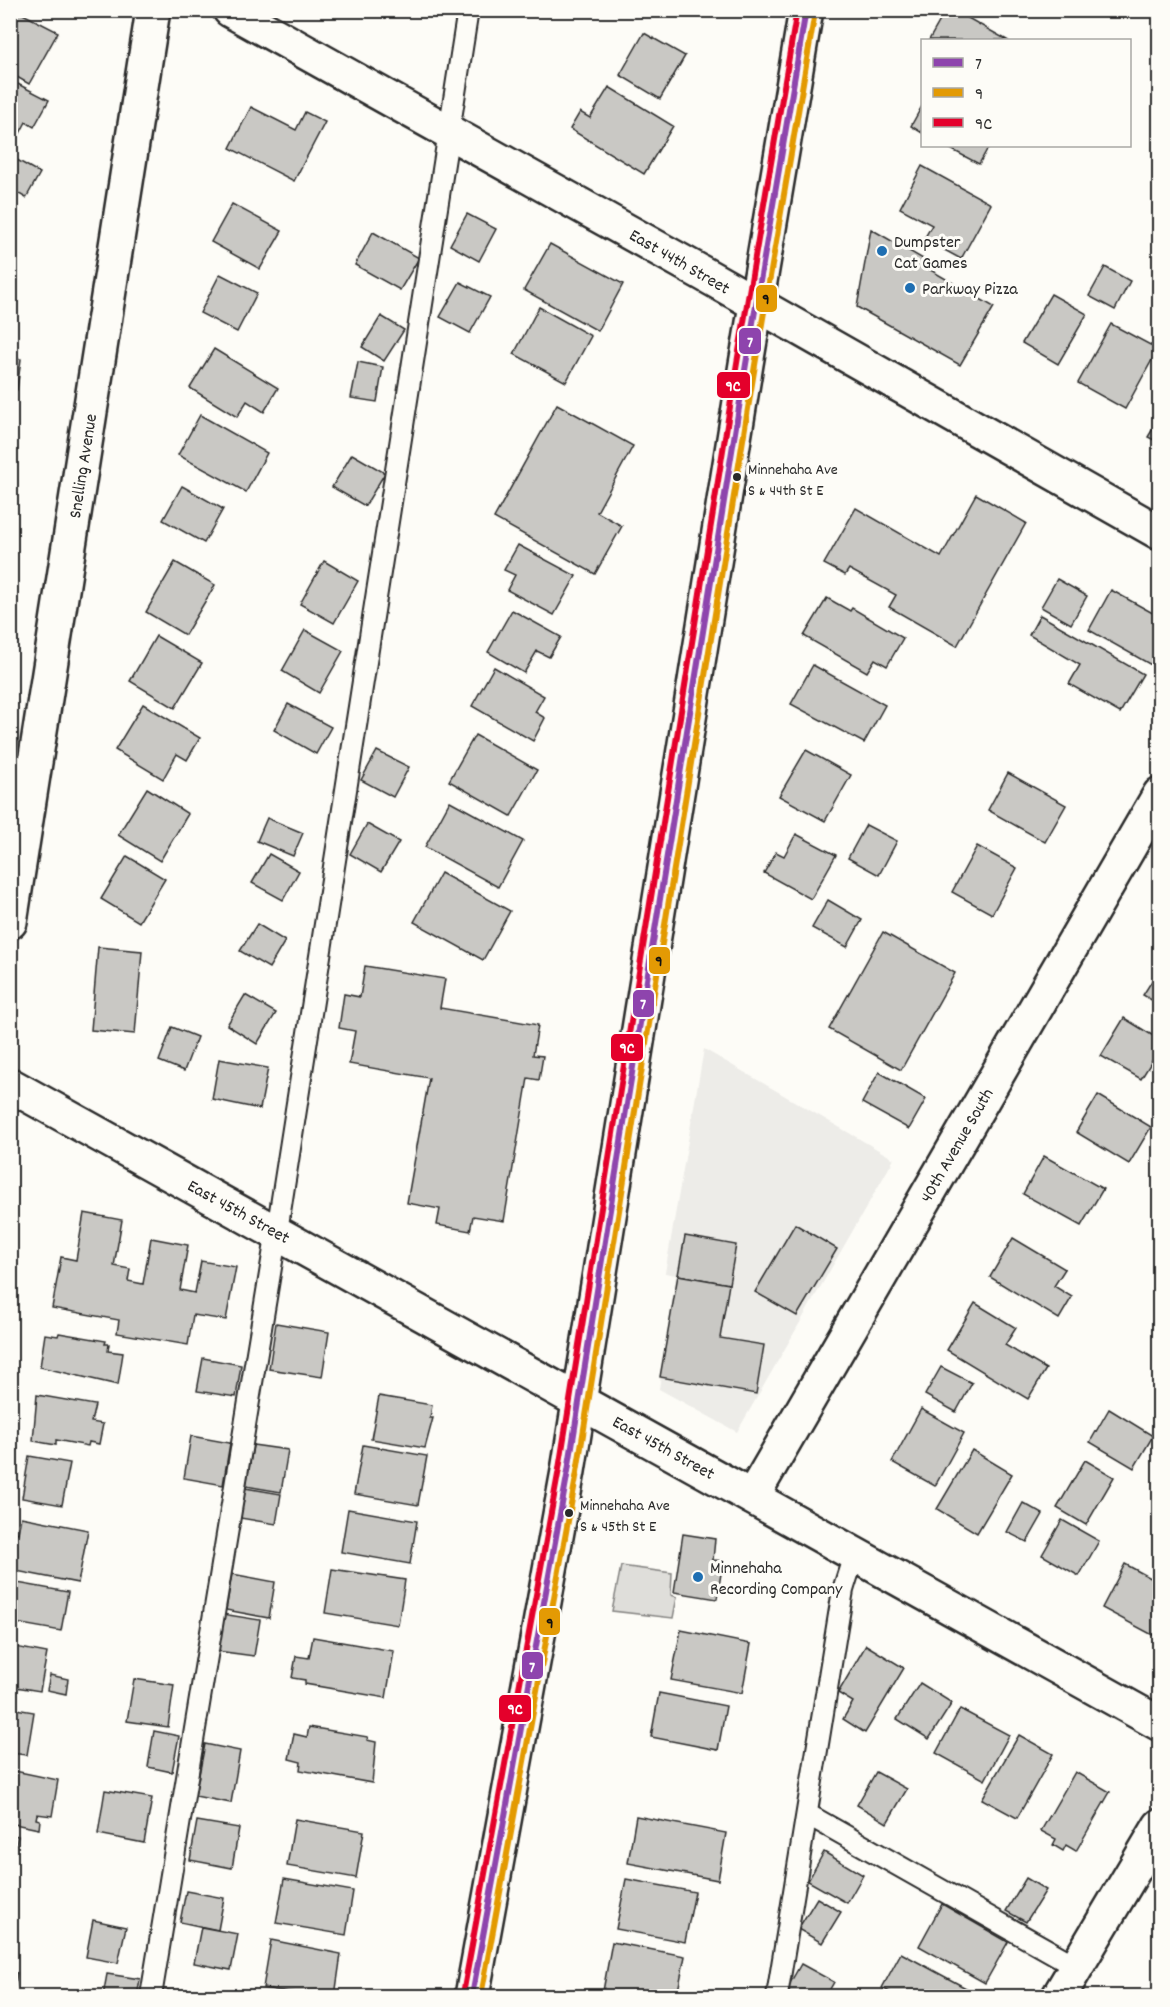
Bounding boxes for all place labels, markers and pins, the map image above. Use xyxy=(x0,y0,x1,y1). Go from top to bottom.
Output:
place label: Dumpster Cat Games xyxy=(894,231,968,277)
marker: Dumpster Cat Games xyxy=(875,244,889,258)
place label: Parkway Pizza xyxy=(922,278,1018,303)
marker: Parkway Pizza xyxy=(903,281,917,295)
place label: Minnehaha Ave S & 44th St E xyxy=(748,459,838,503)
marker: Minnehaha Ave S & 44th St E xyxy=(731,471,743,483)
place label: Minnehaha Ave S & 45th St E xyxy=(580,1495,670,1539)
marker: Minnehaha Ave S & 45th St E xyxy=(563,1507,575,1519)
place label: Minnehaha Recording Company xyxy=(710,1557,843,1603)
marker: Minnehaha Recording Company xyxy=(691,1570,705,1584)

